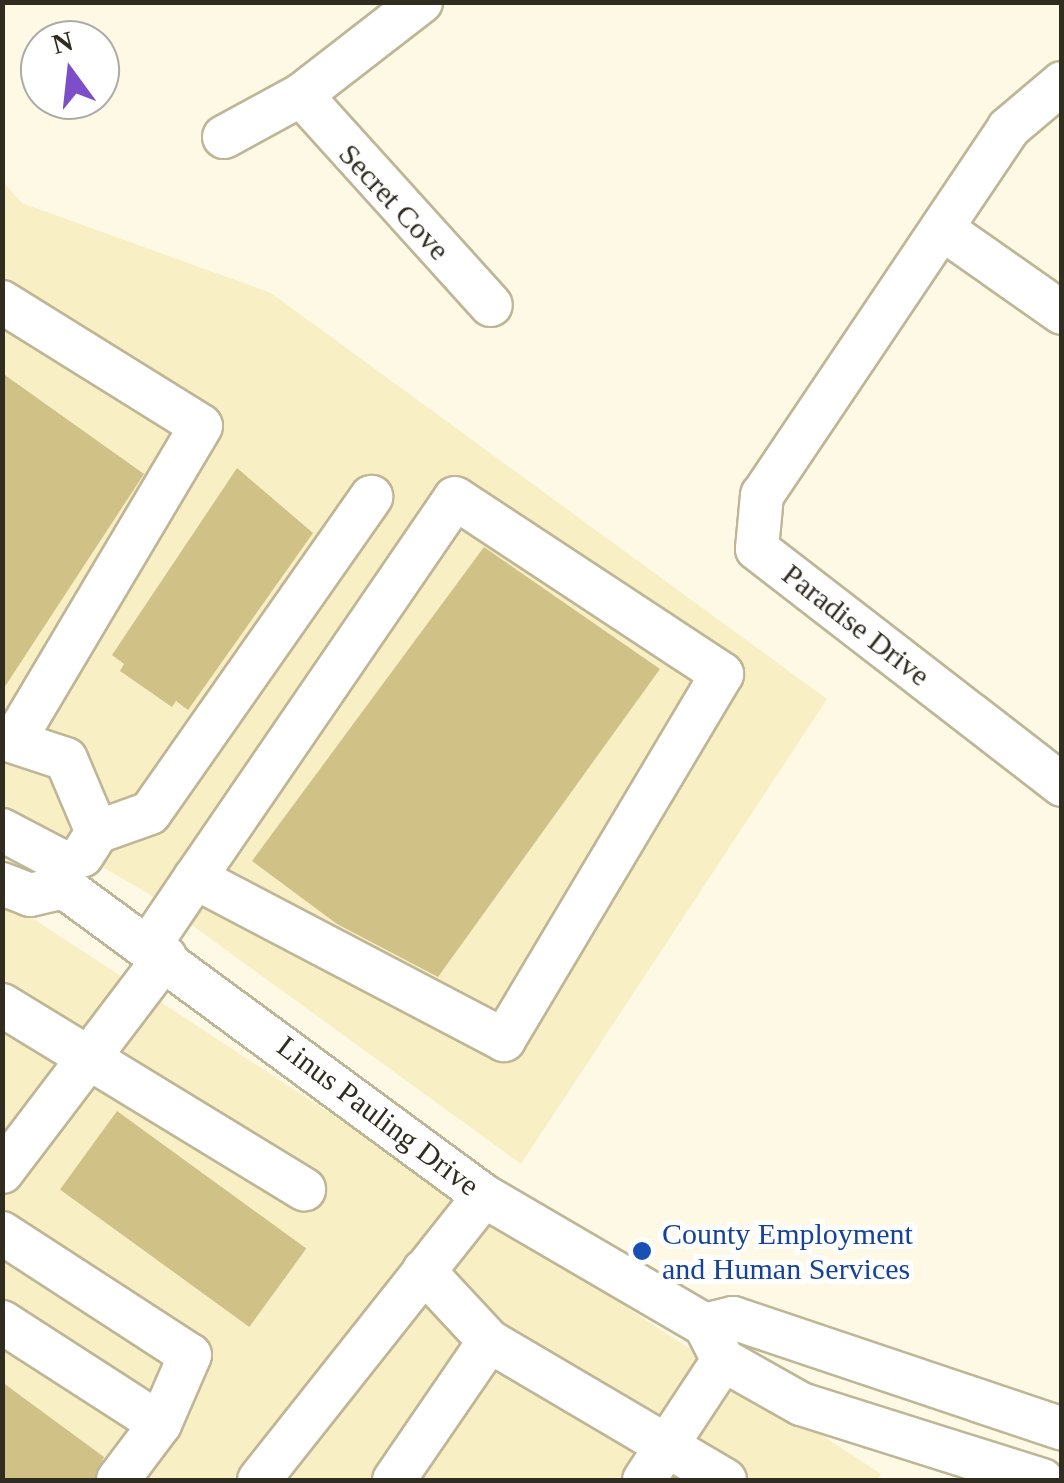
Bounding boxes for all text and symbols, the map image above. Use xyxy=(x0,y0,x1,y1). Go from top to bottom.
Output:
north arrow xyxy=(20,20,120,120)
text: N xyxy=(49,25,76,60)
street label: Secret Cove xyxy=(331,136,457,268)
street label: Paradise Drive xyxy=(775,556,937,694)
street label: Linus Pauling Drive xyxy=(270,1028,486,1204)
place label: County Employment and Human Services xyxy=(662,1216,913,1286)
marker: County Employment and Human Services xyxy=(631,1240,653,1262)

